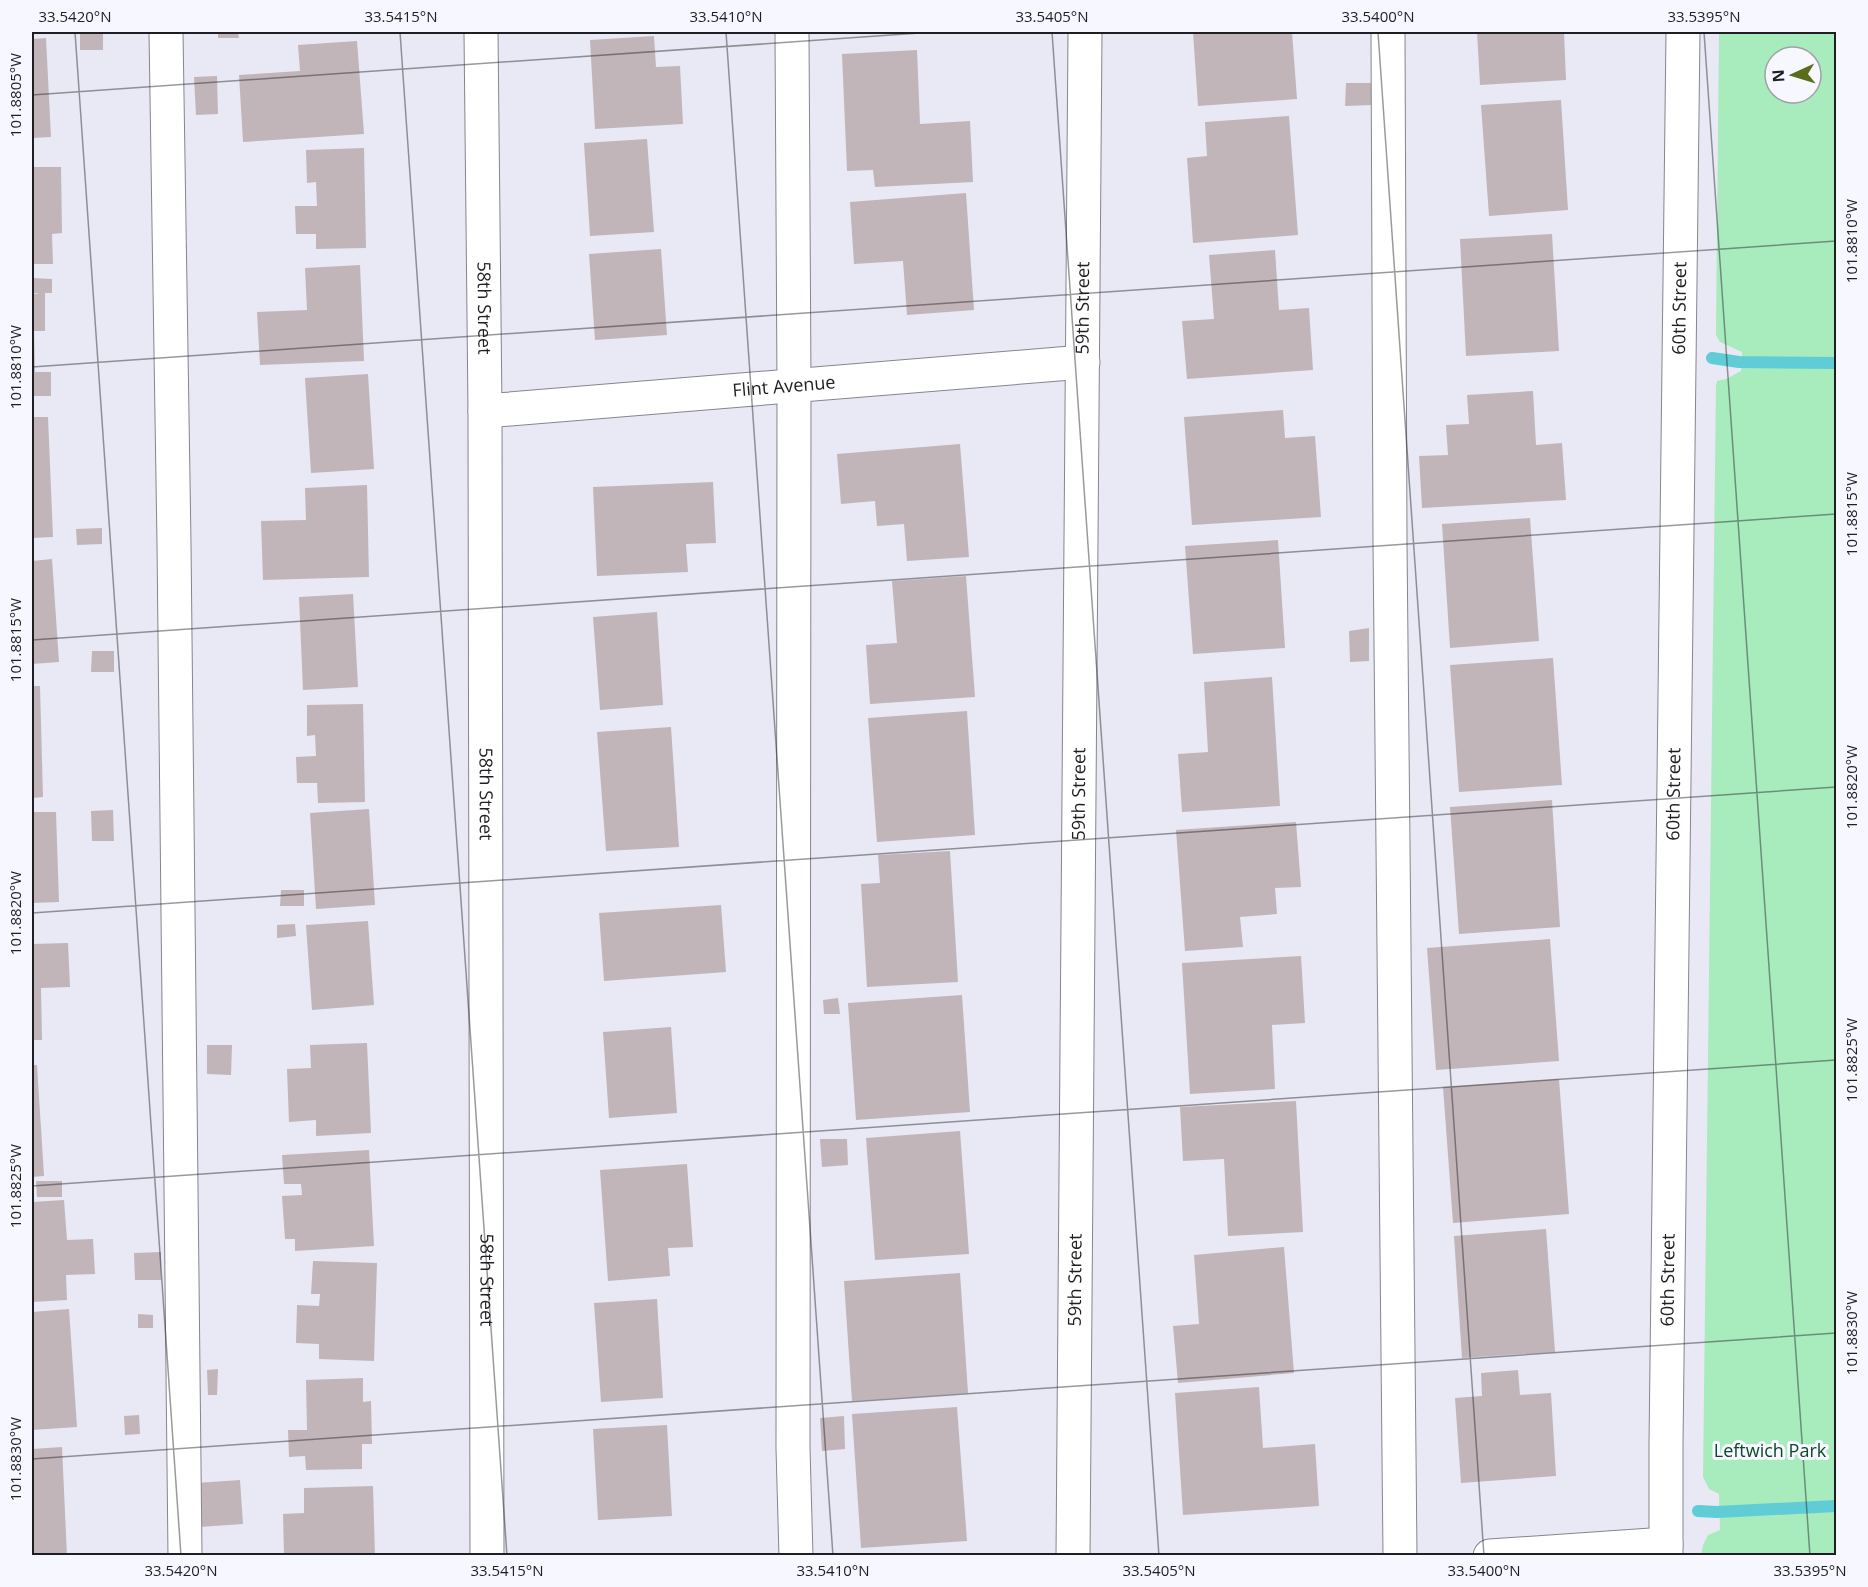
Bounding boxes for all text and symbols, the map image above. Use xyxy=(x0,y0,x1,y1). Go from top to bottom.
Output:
text: 33.5420°N xyxy=(38,6,112,26)
text: 33.5415°N xyxy=(364,6,438,26)
text: 33.5410°N xyxy=(689,6,763,26)
text: 33.5405°N xyxy=(1015,6,1089,26)
text: 33.5400°N xyxy=(1341,6,1415,26)
text: 33.5395°N xyxy=(1667,6,1741,26)
north arrow xyxy=(1763,45,1823,105)
text: 101.8805°W xyxy=(5,53,25,137)
text: N xyxy=(1767,69,1789,83)
text: 101.8810°W xyxy=(1841,199,1861,283)
street label: 58th Street xyxy=(472,261,497,355)
street label: 59th Street xyxy=(1069,261,1094,355)
street label: 60th Street xyxy=(1666,261,1691,355)
text: 101.8810°W xyxy=(5,325,25,409)
street label: Flint Avenue xyxy=(731,369,836,402)
text: 101.8815°W xyxy=(1841,472,1861,556)
text: 101.8815°W xyxy=(5,598,25,682)
text: 101.8820°W xyxy=(1841,745,1861,829)
street label: 58th Street xyxy=(475,747,499,841)
street label: 59th Street xyxy=(1066,747,1090,841)
street label: 60th Street xyxy=(1660,747,1685,841)
text: 101.8820°W xyxy=(5,871,25,955)
text: 101.8825°W xyxy=(1841,1018,1861,1102)
text: 101.8825°W xyxy=(5,1144,25,1228)
street label: 58th Street xyxy=(475,1233,500,1327)
street label: 59th Street xyxy=(1062,1233,1087,1327)
street label: 60th Street xyxy=(1654,1233,1680,1327)
text: 101.8830°W xyxy=(1841,1291,1861,1375)
text: 101.8830°W xyxy=(5,1417,25,1501)
park label: Leftwich Park xyxy=(1714,1438,1827,1462)
text: 33.5420°N xyxy=(144,1560,218,1580)
text: 33.5415°N xyxy=(470,1560,544,1580)
text: 33.5410°N xyxy=(796,1560,870,1580)
text: 33.5405°N xyxy=(1122,1560,1196,1580)
text: 33.5400°N xyxy=(1447,1560,1521,1580)
text: 33.5395°N xyxy=(1773,1560,1847,1580)

